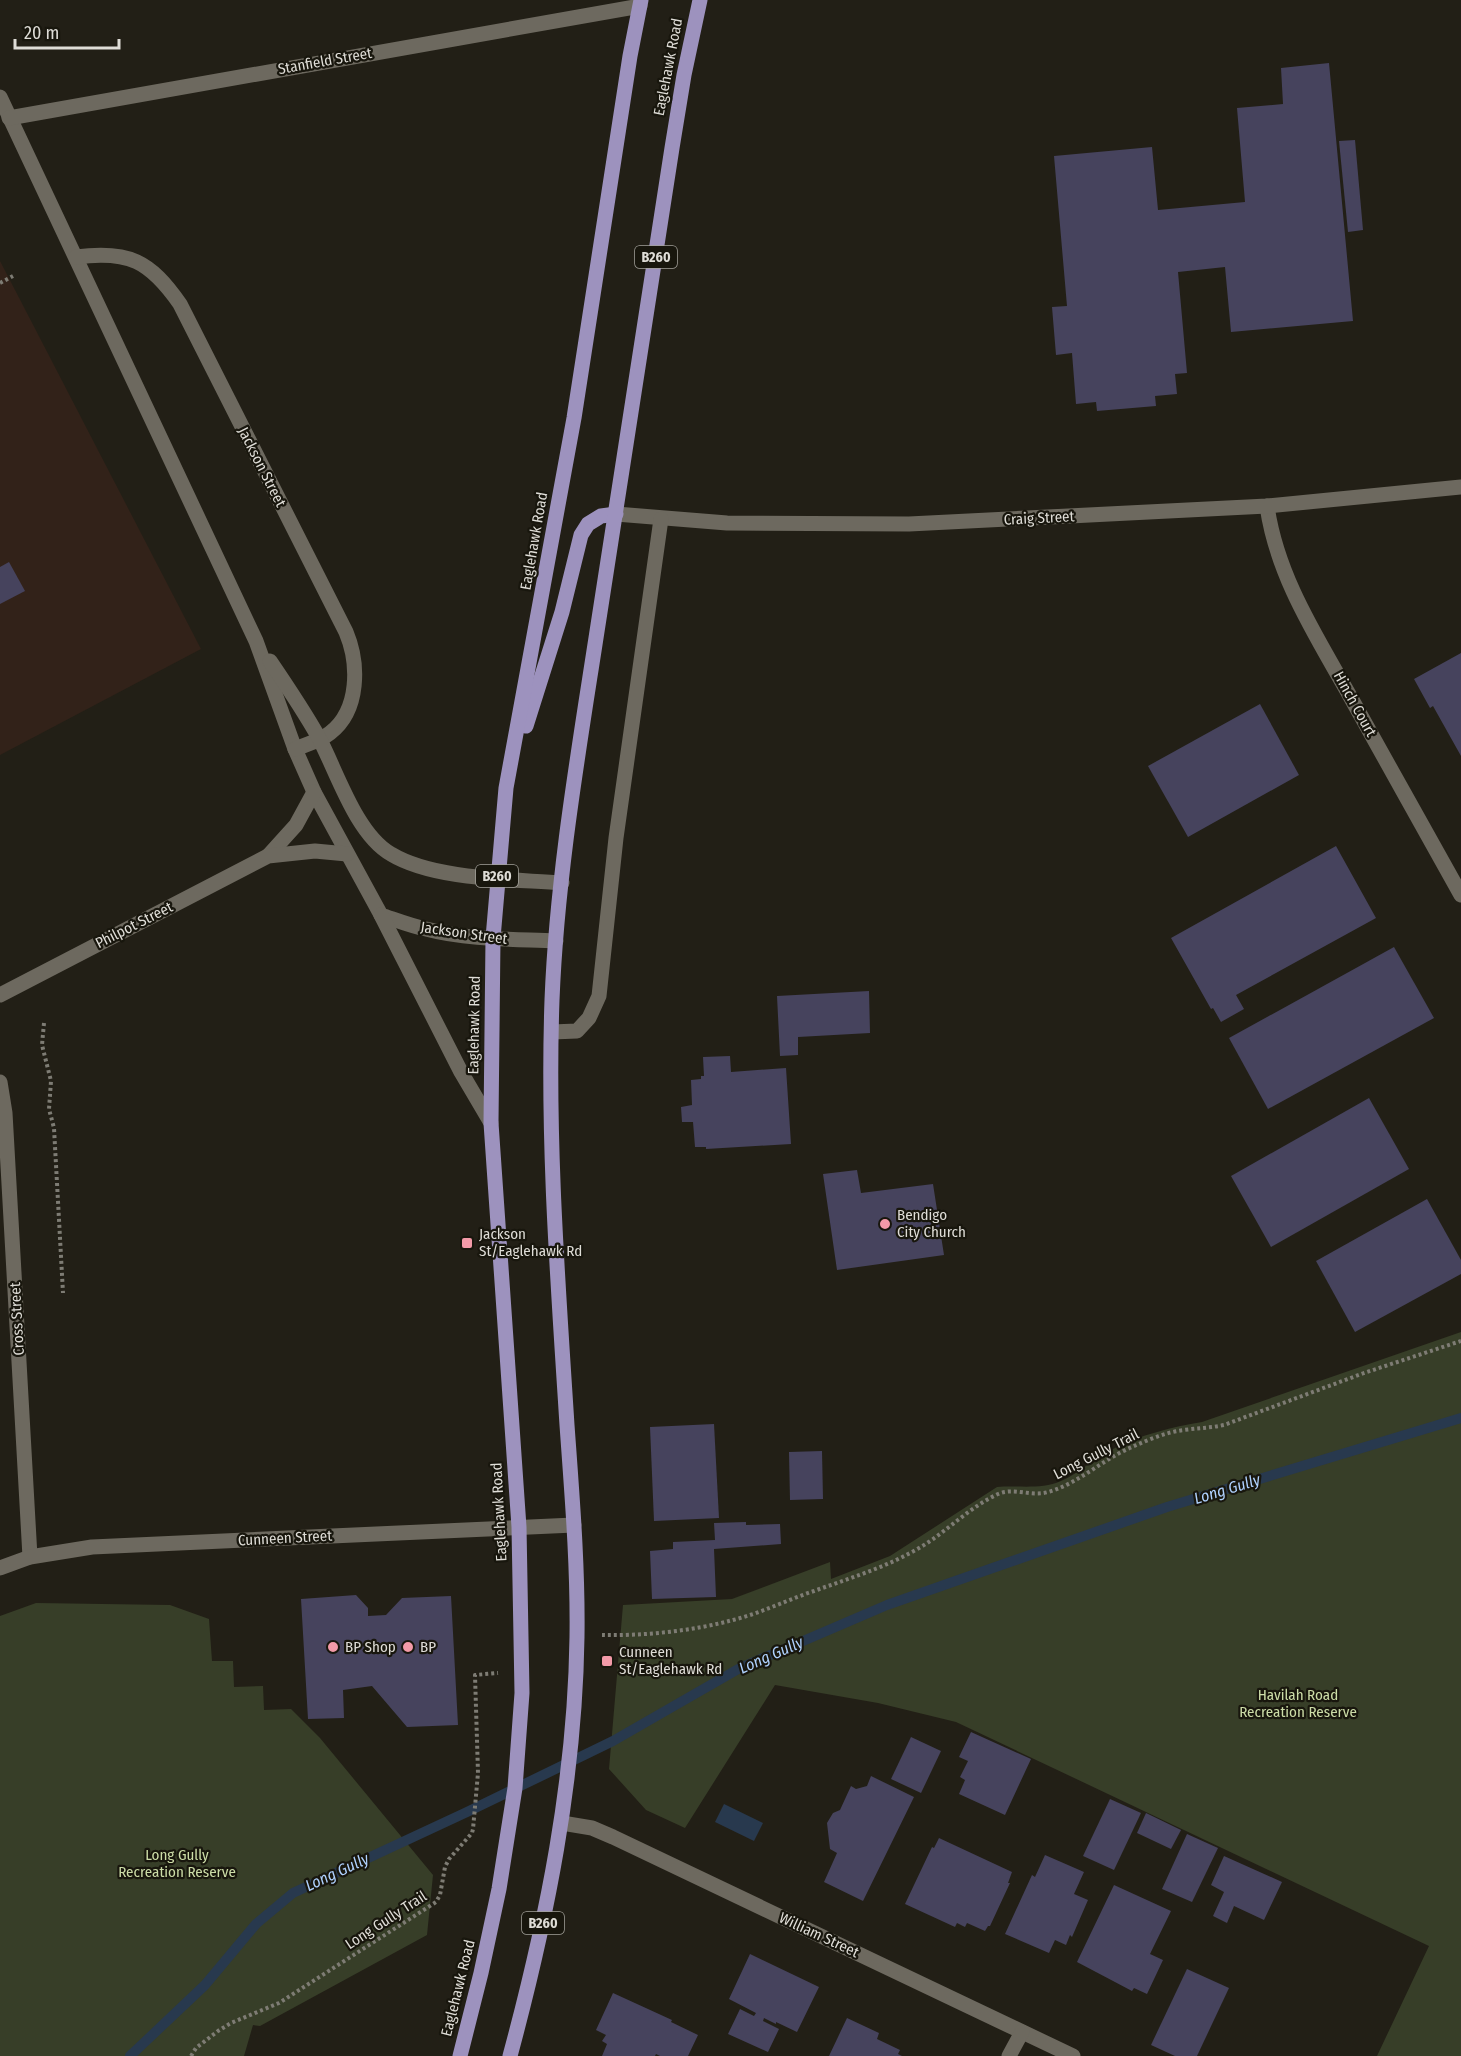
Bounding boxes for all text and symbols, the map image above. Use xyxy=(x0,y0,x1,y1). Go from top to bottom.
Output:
scale bar xyxy=(15,12,118,50)
street label: Eaglehawk Road xyxy=(650,17,686,117)
text: 20 m xyxy=(24,22,59,44)
street label: Stanfield Street xyxy=(277,44,373,78)
road number: B260 xyxy=(635,246,677,268)
street label: Jackson Street xyxy=(234,424,290,510)
street label: Eaglehawk Road xyxy=(517,491,551,591)
street label: Craig Street xyxy=(1003,507,1075,529)
street label: Hinch Court xyxy=(1330,668,1380,740)
road number: B260 xyxy=(476,865,518,887)
street label: Philpot Street xyxy=(92,898,176,952)
street label: Jackson Street xyxy=(419,918,509,948)
street label: Eaglehawk Road xyxy=(464,975,484,1075)
place label: Bendigo City Church xyxy=(897,1206,966,1241)
marker: Bendigo City Church xyxy=(878,1217,892,1231)
place label: Jackson St/Eaglehawk Rd xyxy=(479,1225,582,1260)
marker: Jackson St/Eaglehawk Rd xyxy=(460,1236,474,1250)
street label: Cross Street xyxy=(6,1282,28,1356)
street label: Long Gully Trail xyxy=(1050,1425,1142,1483)
street label: Eaglehawk Road xyxy=(487,1462,511,1562)
water label: Long Gully xyxy=(1192,1470,1263,1508)
street label: Cunneen Street xyxy=(238,1527,333,1549)
water label: Long Gully xyxy=(736,1632,807,1678)
place label: BP Shop xyxy=(345,1638,396,1656)
place label: BP xyxy=(420,1638,436,1656)
marker: BP Shop xyxy=(326,1640,340,1654)
marker: BP xyxy=(401,1640,415,1654)
place label: Cunneen St/Eaglehawk Rd xyxy=(619,1643,722,1678)
marker: Cunneen St/Eaglehawk Rd xyxy=(600,1654,614,1668)
park label: Havilah Road Recreation Reserve xyxy=(1239,1686,1357,1721)
park label: Long Gully Recreation Reserve xyxy=(118,1846,236,1881)
water label: Long Gully xyxy=(302,1849,373,1895)
street label: Long Gully Trail xyxy=(342,1887,430,1953)
street label: William Street xyxy=(776,1909,862,1961)
road number: B260 xyxy=(522,1912,564,1934)
street label: Eaglehawk Road xyxy=(437,1938,479,2038)

